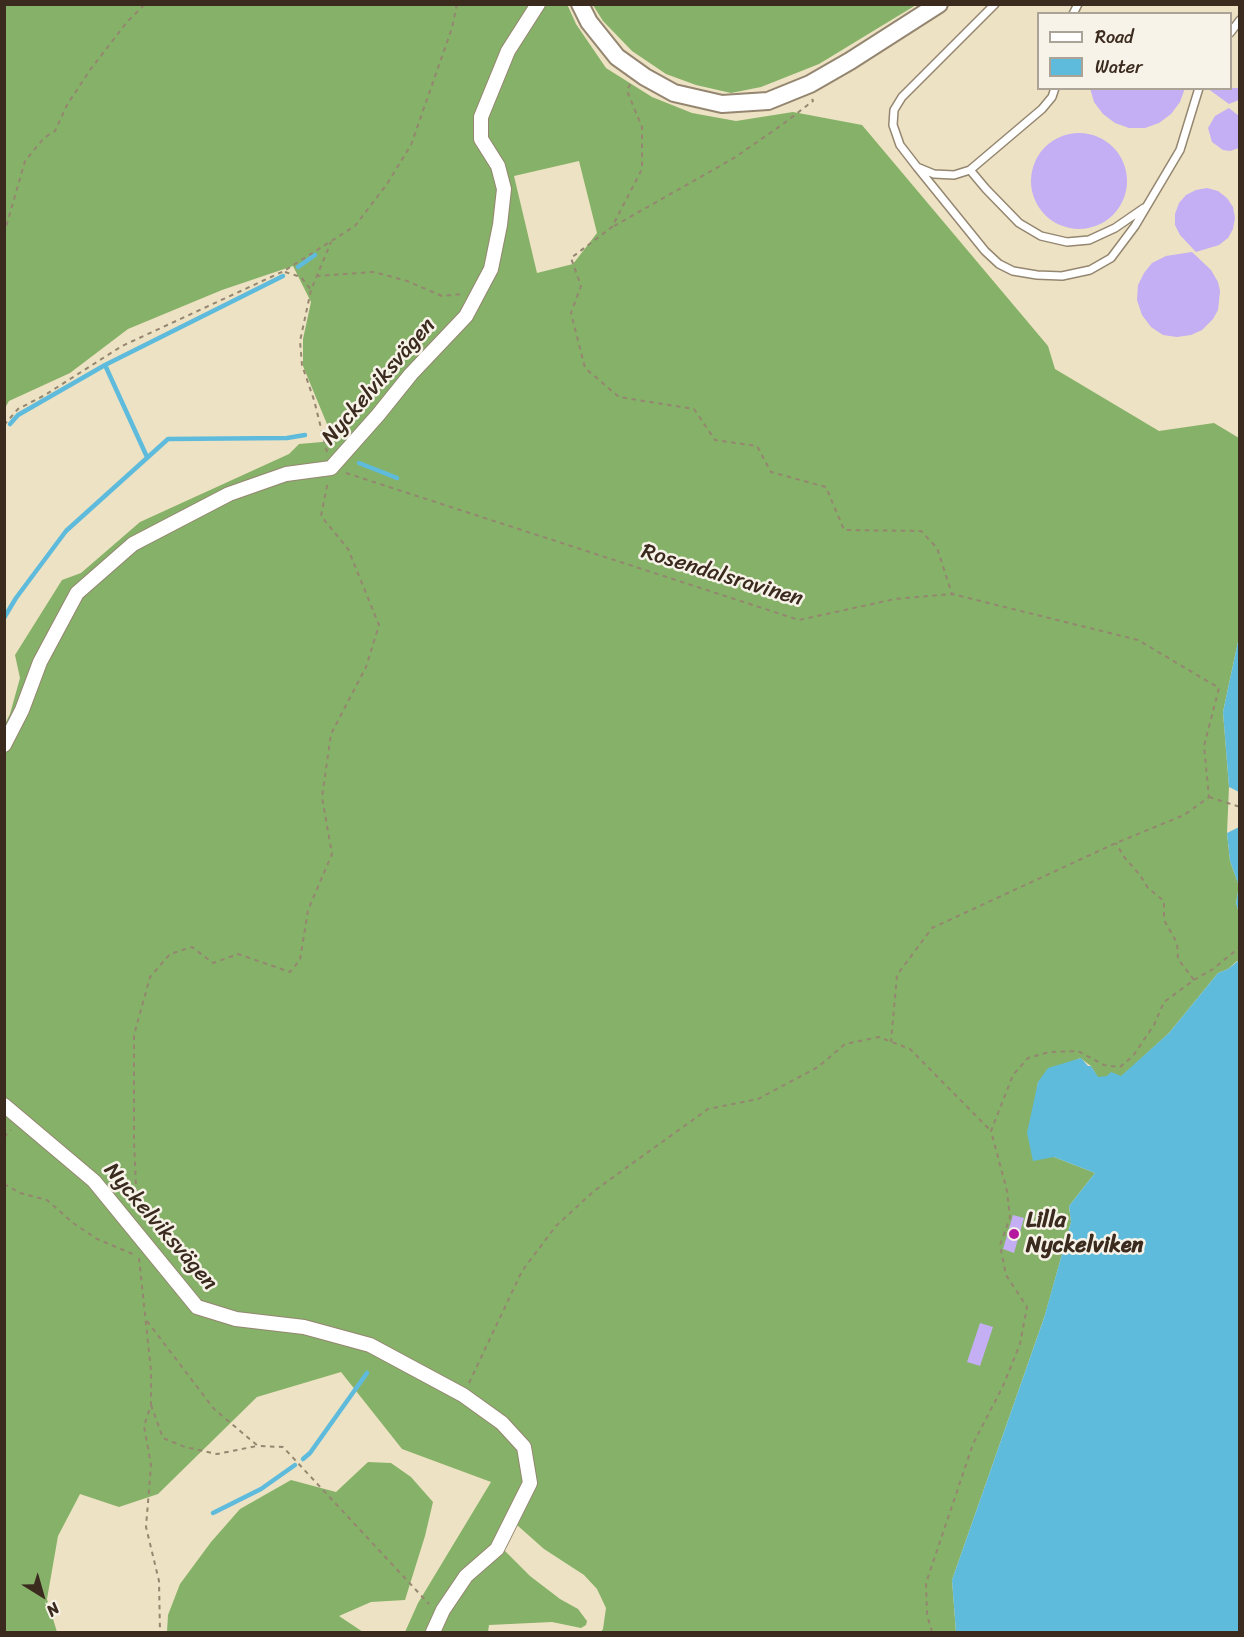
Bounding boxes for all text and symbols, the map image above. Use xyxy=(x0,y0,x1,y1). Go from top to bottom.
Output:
legend xyxy=(1037,12,1232,90)
text: Road xyxy=(1095,21,1134,53)
text: Water xyxy=(1095,51,1142,83)
street label: Nyckelviksvägen xyxy=(317,313,441,451)
street label: Rosendalsravinen xyxy=(638,539,806,613)
street label: Nyckelviksvägen xyxy=(98,1158,222,1296)
place label: Lilla Nyckelviken xyxy=(1026,1208,1143,1260)
marker: Lilla Nyckelviken xyxy=(1007,1227,1021,1241)
north arrow xyxy=(12,1565,72,1625)
text: N xyxy=(40,1595,66,1625)

